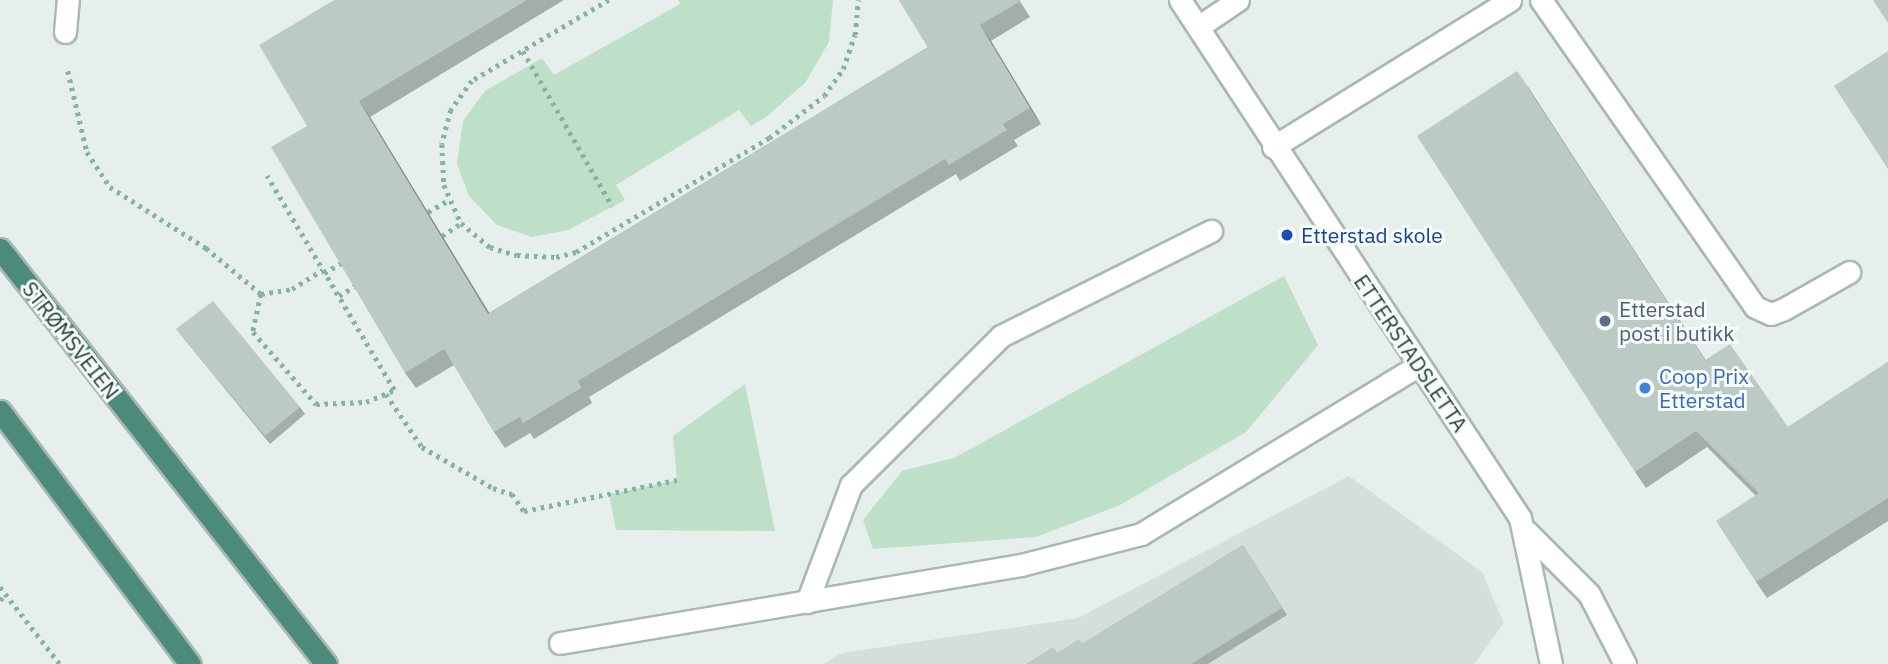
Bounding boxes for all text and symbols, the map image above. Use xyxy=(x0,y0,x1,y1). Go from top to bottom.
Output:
place label: Etterstad skole xyxy=(1301,222,1443,248)
marker: Etterstad skole xyxy=(1279,227,1295,243)
street label: ETTERSTADSLETTA xyxy=(1349,270,1473,436)
street label: STRØMSVEIEN xyxy=(17,276,125,404)
place label: Etterstad post i butikk xyxy=(1619,296,1734,346)
marker: Etterstad post i butikk xyxy=(1597,313,1613,329)
place label: Coop Prix Etterstad xyxy=(1659,363,1749,413)
marker: Coop Prix Etterstad xyxy=(1637,380,1653,396)

